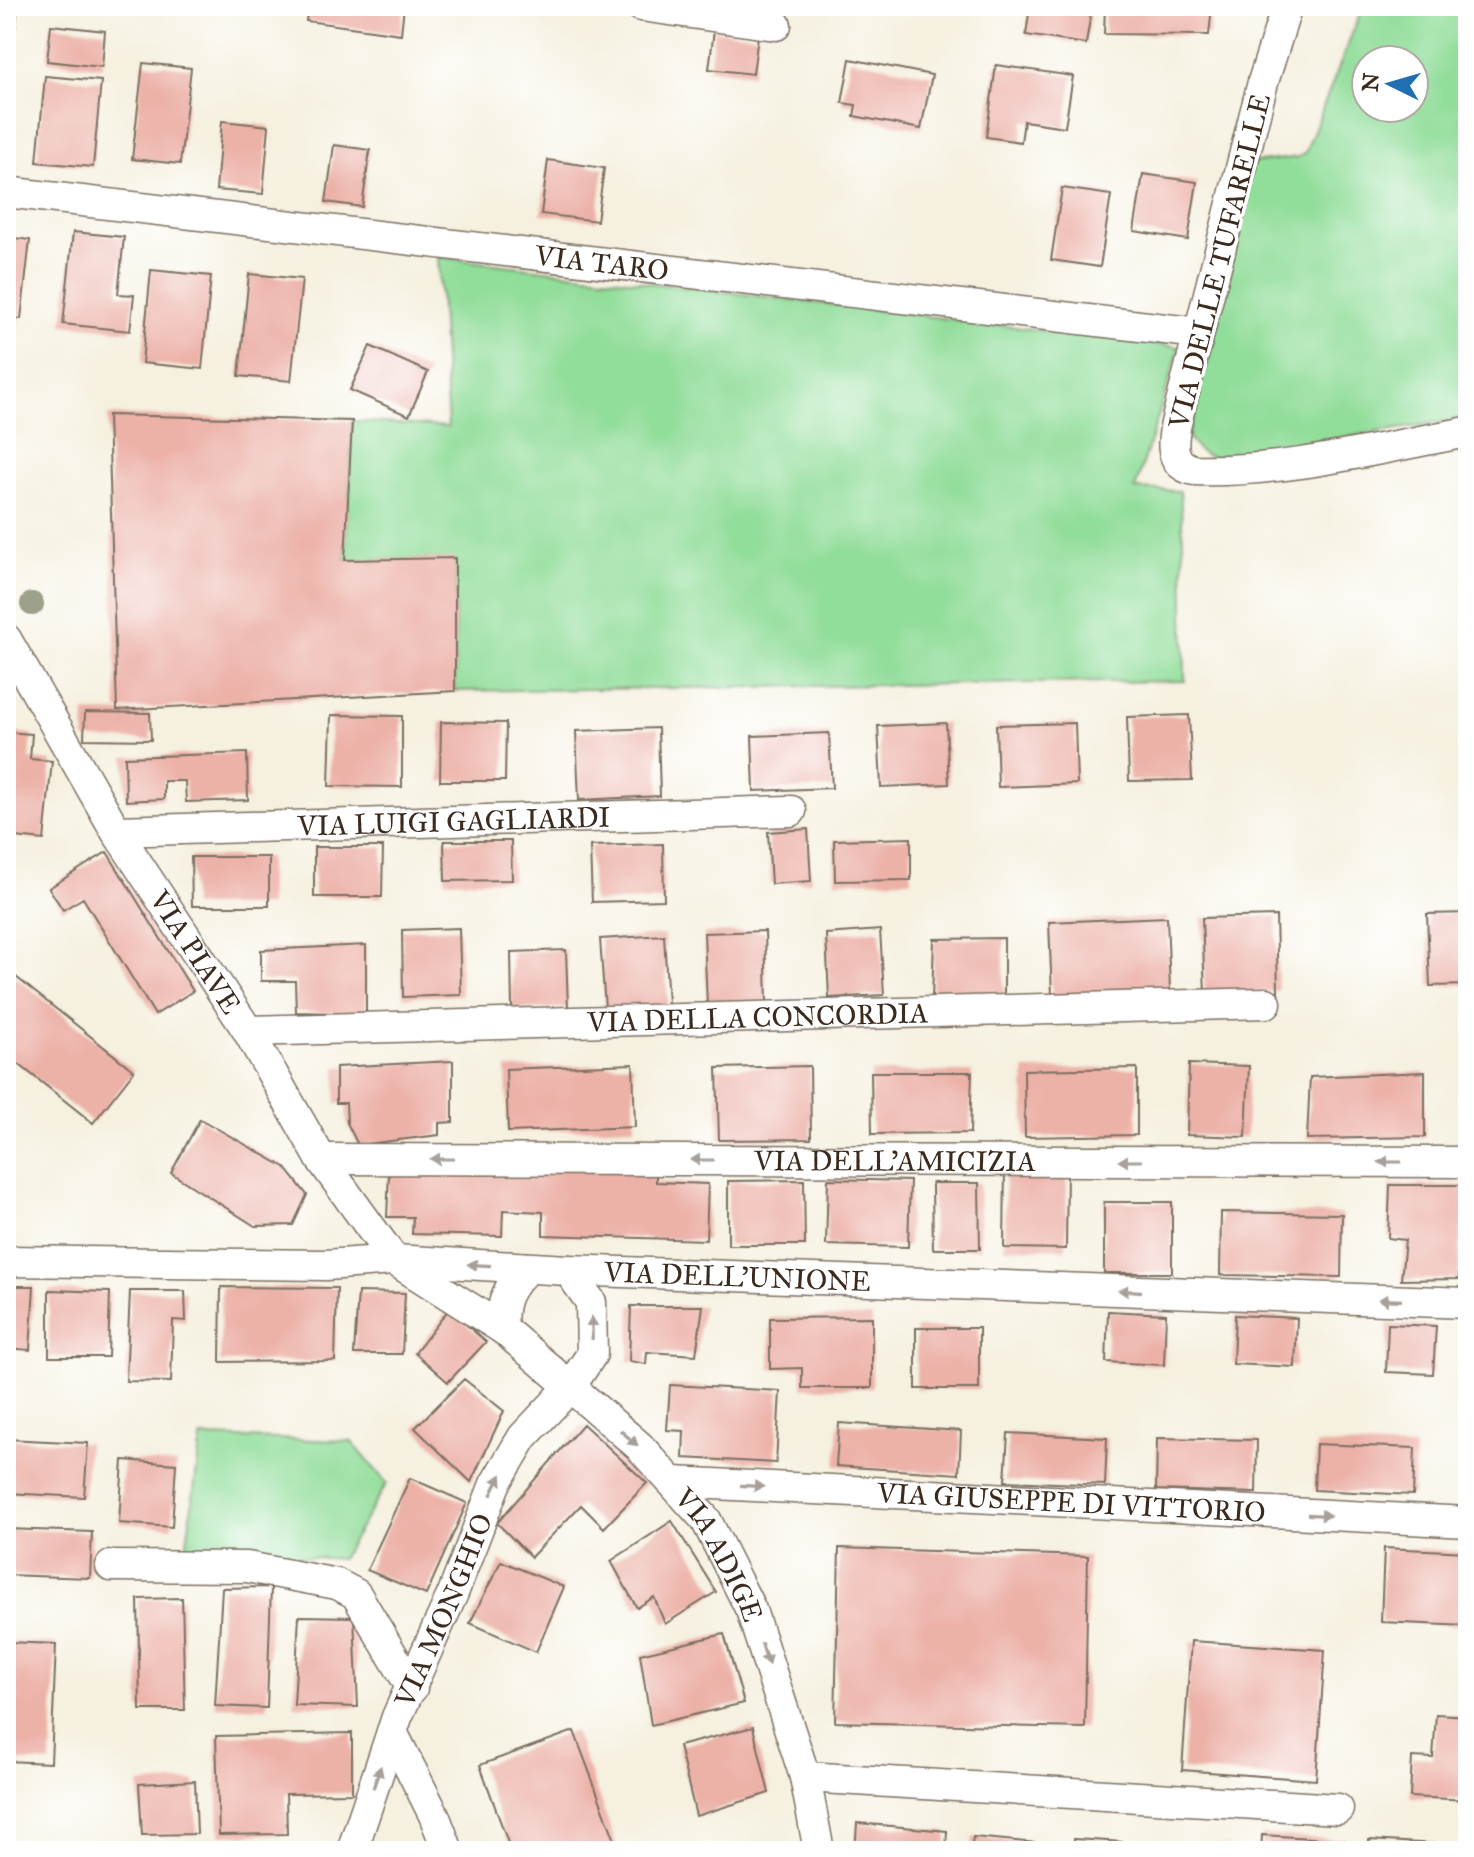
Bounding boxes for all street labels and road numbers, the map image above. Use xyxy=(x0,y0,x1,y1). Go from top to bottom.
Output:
street label: VIA DELLE TUFARELLE xyxy=(1161,90,1278,433)
street label: VIA TARO xyxy=(532,238,671,288)
street label: VIA LUIGI GAGLIARDI xyxy=(296,799,611,844)
street label: VIA PIAVE xyxy=(141,883,249,1020)
street label: VIA DELLA CONCORDIA xyxy=(586,995,929,1040)
street label: VIA DELL'AMICIZIA xyxy=(753,1143,1036,1179)
street label: VIA DELL'UNIONE xyxy=(603,1254,871,1299)
street label: VIA GIUSEPPE DI VITTORIO xyxy=(875,1475,1267,1530)
street label: VIA ADIGE xyxy=(667,1480,771,1626)
street label: VIA MONGHIO xyxy=(386,1508,500,1713)

